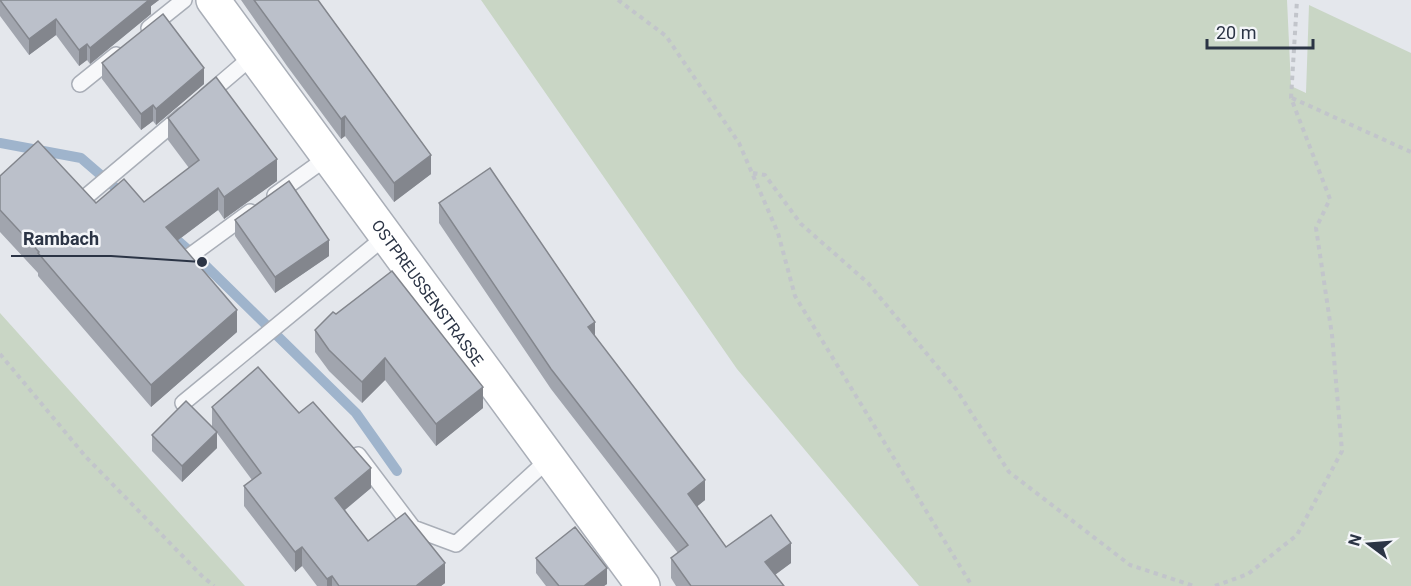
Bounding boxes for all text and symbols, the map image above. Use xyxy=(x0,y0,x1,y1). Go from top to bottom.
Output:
scale bar xyxy=(1207,12,1314,50)
text: 20 m xyxy=(1216,22,1256,43)
street label: OSTPREUSSENSTRASSE xyxy=(368,216,488,369)
callout: Rambach xyxy=(11,220,111,256)
text: Rambach xyxy=(23,228,99,249)
north arrow xyxy=(1339,514,1399,574)
text: N xyxy=(1344,532,1366,548)

